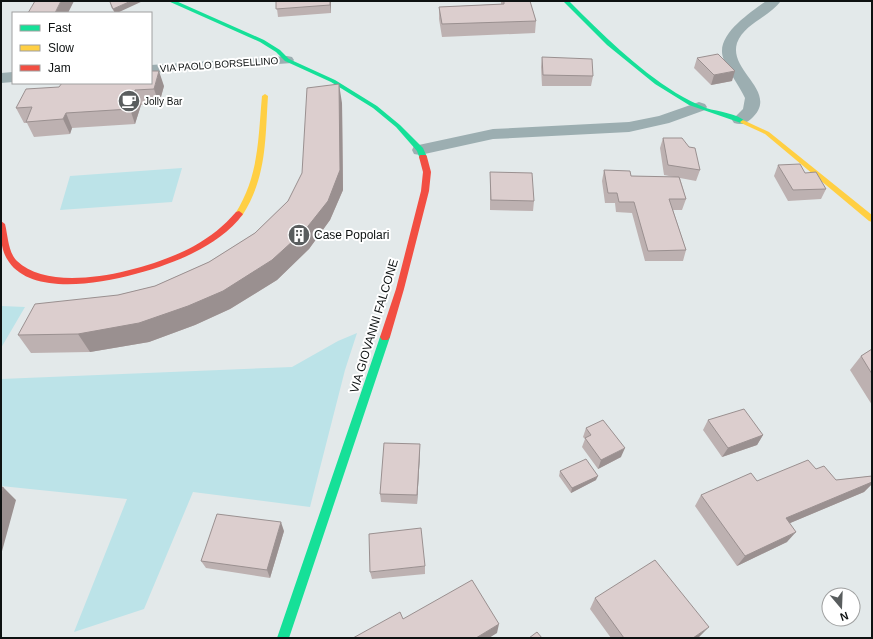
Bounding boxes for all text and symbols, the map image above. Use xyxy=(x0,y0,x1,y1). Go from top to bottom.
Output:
legend xyxy=(12,12,152,84)
text: Fast xyxy=(48,21,72,35)
text: Slow xyxy=(48,41,74,55)
street label: VIA PAOLO BORSELLINO xyxy=(159,55,279,74)
text: Jam xyxy=(48,61,71,75)
cafe icon: Jolly Bar xyxy=(116,88,142,114)
place label: Jolly Bar xyxy=(144,96,183,107)
building icon: Case Popolari xyxy=(286,222,312,248)
place label: Case Popolari xyxy=(314,228,389,242)
street label: VIA GIOVANNI FALCONE xyxy=(347,257,401,395)
north arrow xyxy=(821,587,861,627)
text: N xyxy=(838,609,850,623)

